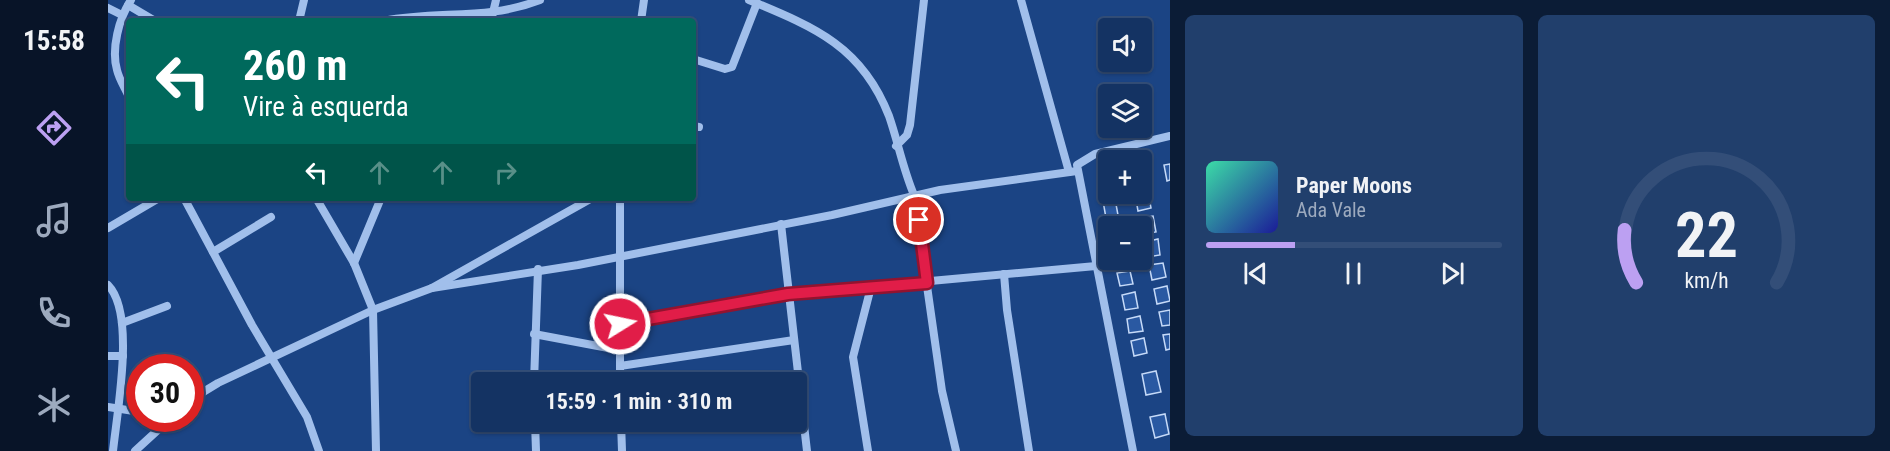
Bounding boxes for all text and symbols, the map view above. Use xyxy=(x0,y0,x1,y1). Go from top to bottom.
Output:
map controls xyxy=(1098,18,1152,270)
button: sound xyxy=(1098,18,1152,72)
text: 15:58 xyxy=(23,25,85,57)
text: 260 m xyxy=(243,41,348,90)
icon: left xyxy=(144,42,222,120)
button: layers xyxy=(1098,84,1152,138)
text: Vire à esquerda xyxy=(243,91,409,123)
icon: directions xyxy=(33,107,75,149)
button: + xyxy=(1098,150,1152,204)
icon: left xyxy=(300,156,333,189)
icon: ahead xyxy=(363,156,396,189)
icon: ahead xyxy=(426,156,459,189)
icon: right xyxy=(489,156,522,189)
text: Paper Moons xyxy=(1296,173,1412,198)
pin xyxy=(893,194,944,245)
text: Ada Vale xyxy=(1296,198,1366,222)
icon: music xyxy=(33,199,75,241)
text: 22 xyxy=(1675,199,1738,272)
icon: arrive xyxy=(902,203,935,236)
button: − xyxy=(1098,216,1152,270)
icon: previous xyxy=(1239,257,1272,290)
icon: pause xyxy=(1337,257,1370,290)
icon: next xyxy=(1436,257,1469,290)
text: km/h xyxy=(1684,268,1728,293)
icon: phone xyxy=(33,292,75,334)
position arrow xyxy=(588,292,652,356)
speed limit sign: 30 xyxy=(126,354,204,432)
icon: climate xyxy=(33,384,75,426)
text: 15:59 · 1 min · 310 m xyxy=(546,389,732,414)

